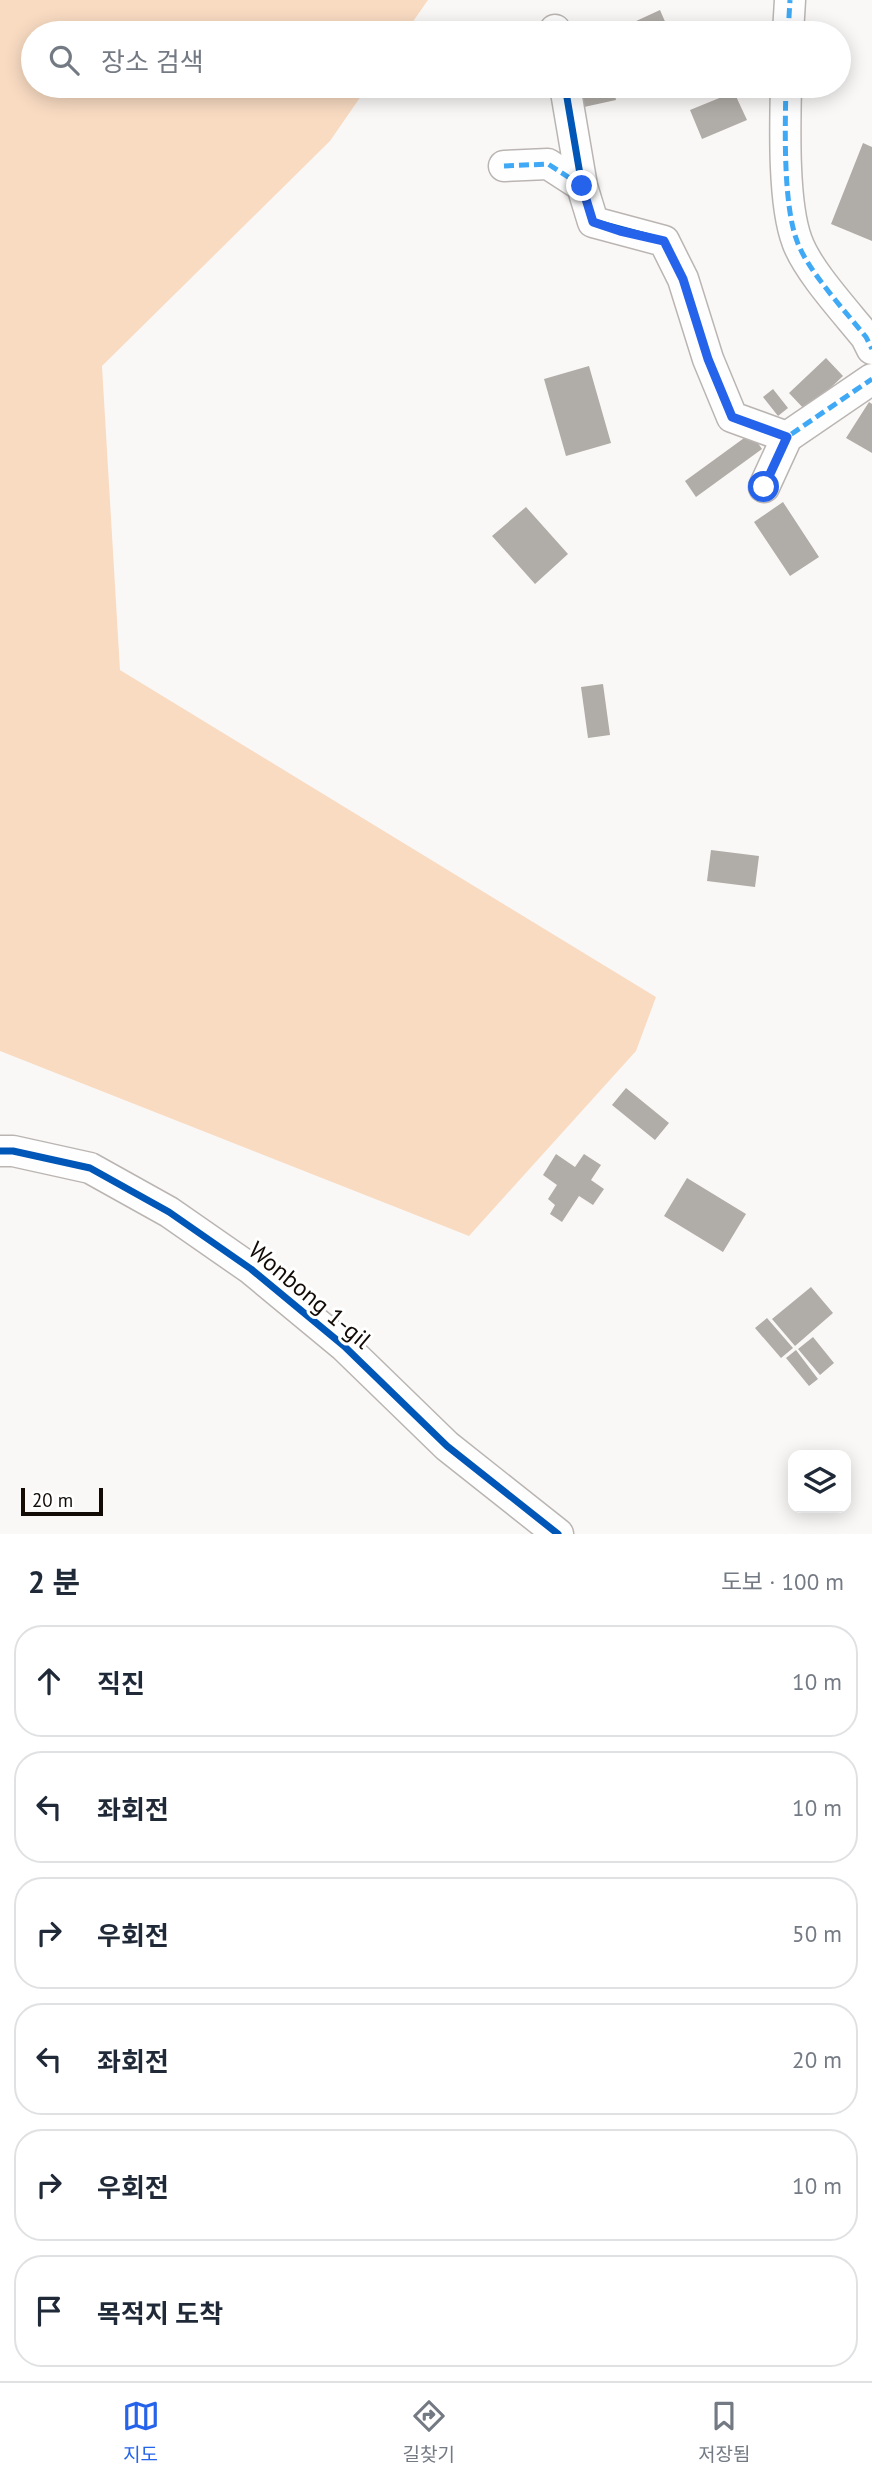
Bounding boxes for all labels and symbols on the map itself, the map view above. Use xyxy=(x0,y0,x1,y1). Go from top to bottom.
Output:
route end xyxy=(566,170,597,201)
route start xyxy=(748,471,779,502)
street label: Wonbong 1-gil xyxy=(242,1235,378,1355)
scale bar xyxy=(21,1485,103,1517)

